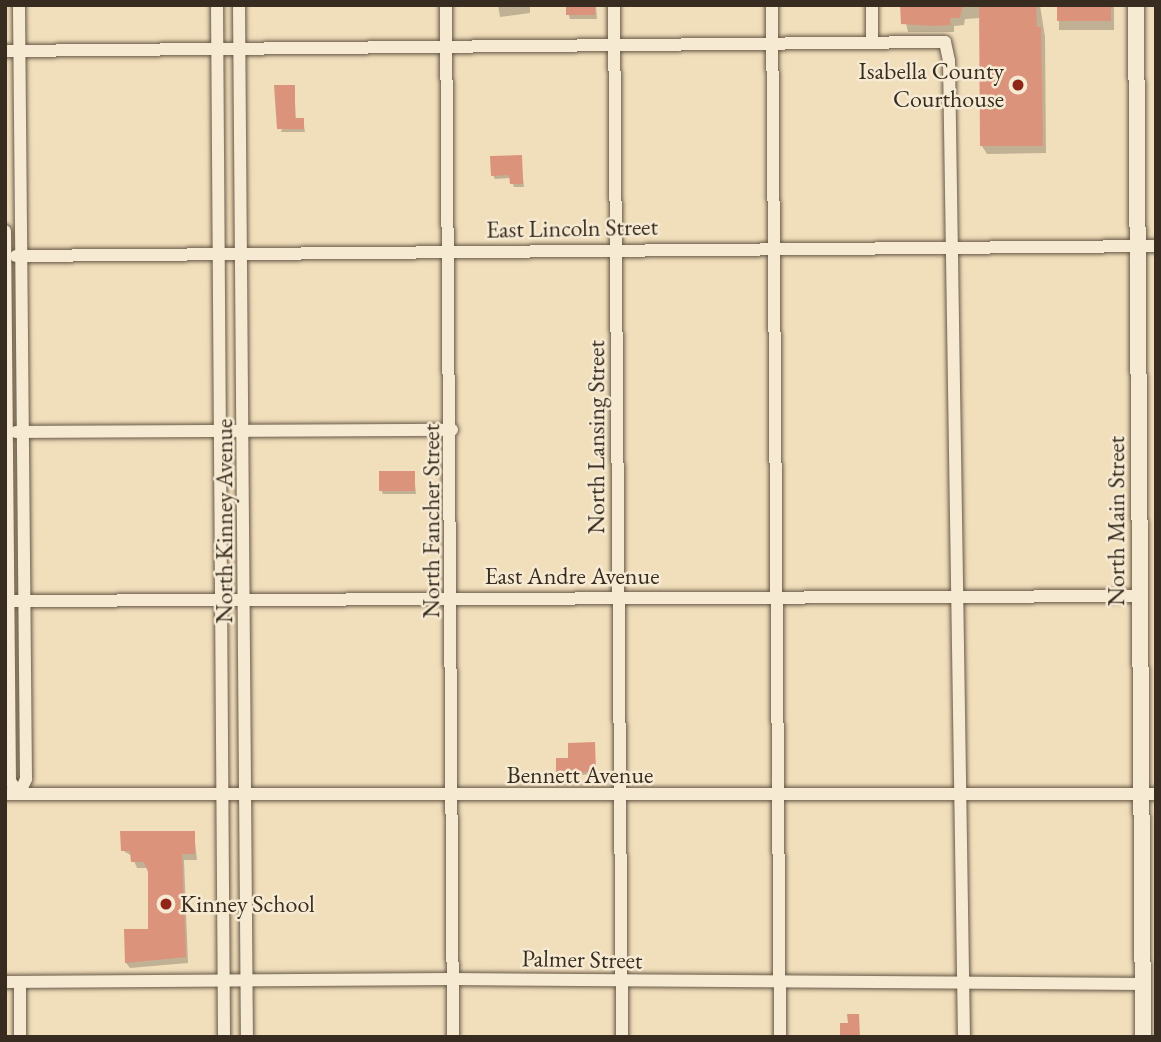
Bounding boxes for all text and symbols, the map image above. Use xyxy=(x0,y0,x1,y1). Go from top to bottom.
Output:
place label: Isabella County Courthouse xyxy=(859,57,1004,113)
marker: Isabella County Courthouse xyxy=(1010,77,1026,93)
street label: East Lincoln Street xyxy=(486,212,658,244)
street label: North Lansing Street xyxy=(582,340,610,534)
street label: North Kinney Avenue xyxy=(210,419,238,623)
street label: North Fancher Street xyxy=(417,424,445,618)
street label: North Main Street xyxy=(1102,436,1130,606)
street label: East Andre Avenue xyxy=(484,562,660,590)
street label: Bennett Avenue xyxy=(507,761,653,789)
place label: Kinney School xyxy=(180,890,315,918)
marker: Kinney School xyxy=(158,896,174,912)
street label: Palmer Street xyxy=(521,944,643,974)

